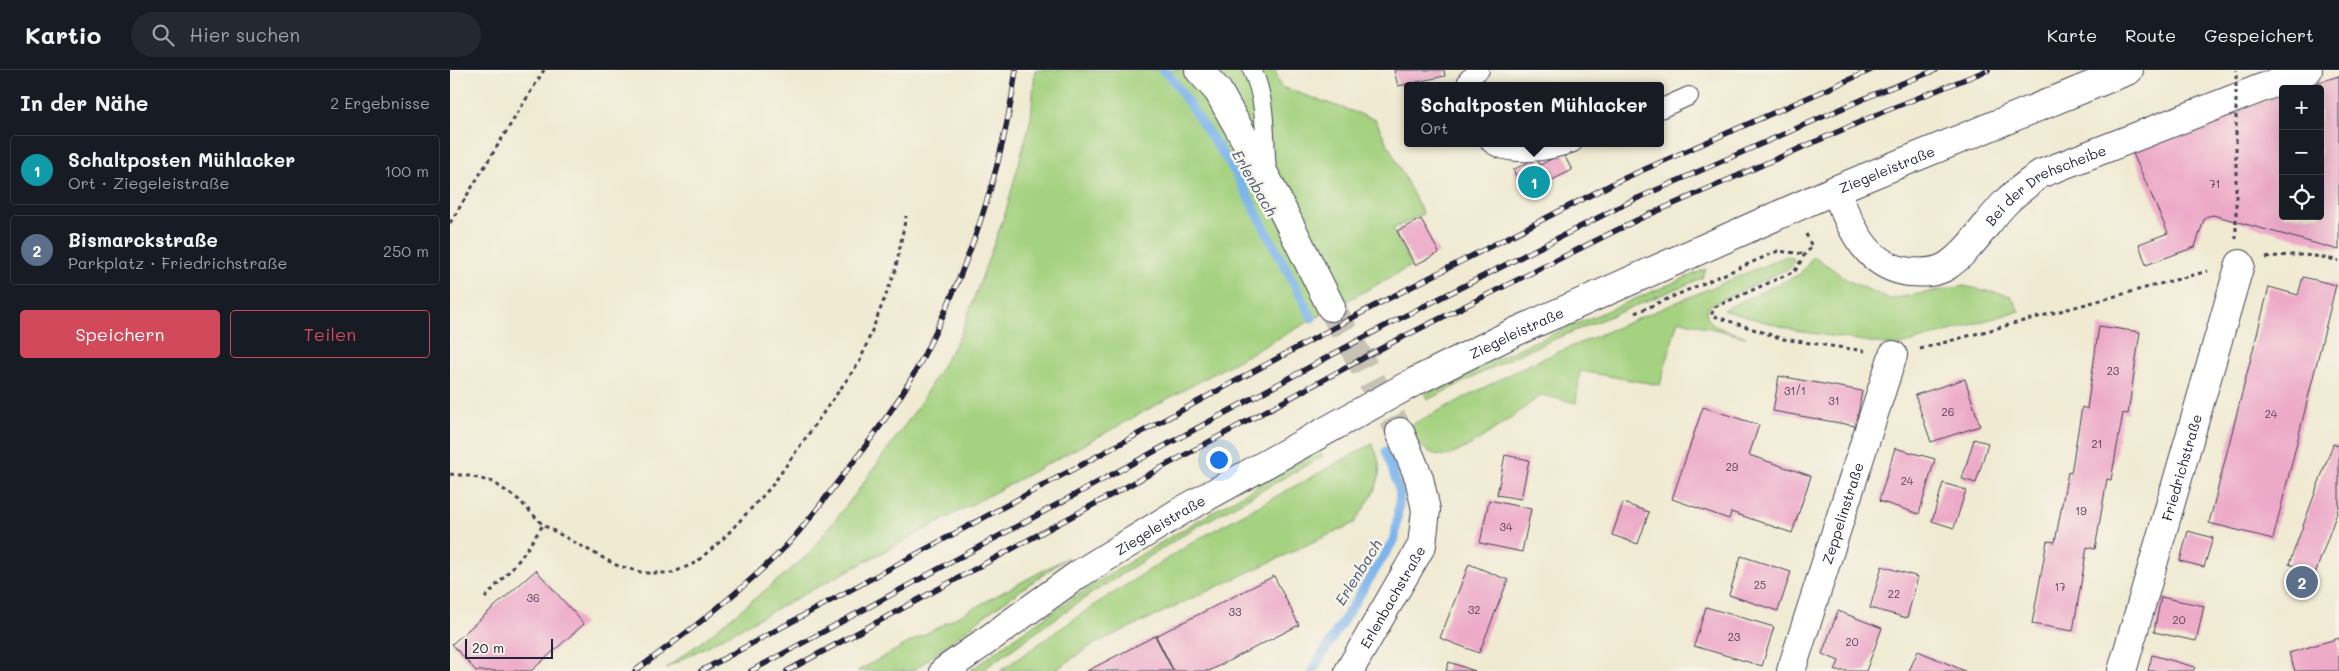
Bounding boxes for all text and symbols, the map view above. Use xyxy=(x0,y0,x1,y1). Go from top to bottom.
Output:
search box xyxy=(131,12,481,57)
text: Kartio xyxy=(25,19,101,50)
icon: search xyxy=(149,21,177,49)
text: Hier suchen xyxy=(189,22,300,47)
text: Karte xyxy=(2047,23,2097,47)
text: Route xyxy=(2125,23,2176,47)
text: Gespeichert xyxy=(2204,23,2314,47)
popup xyxy=(1404,82,1664,147)
map controls xyxy=(2279,85,2324,220)
button: + xyxy=(2279,85,2324,130)
text: In der Nähe xyxy=(20,89,148,116)
text: 2 Ergebnisse xyxy=(330,92,430,113)
text: Schaltposten Mühlacker xyxy=(1420,92,1648,117)
text: Ort xyxy=(1420,117,1448,138)
button: − xyxy=(2279,130,2324,175)
street label: Bei der Drehscheibe xyxy=(1980,140,2109,229)
street label: Ziegeleistraße xyxy=(1836,141,1937,197)
water label: Erlenbach xyxy=(1228,146,1282,220)
text: Schaltposten Mühlacker xyxy=(68,147,295,172)
text: 1 xyxy=(33,160,41,181)
text: 100 m xyxy=(384,160,429,181)
pin: 1 xyxy=(1518,163,1550,201)
text: Ort · Ziegeleistraße xyxy=(68,172,229,193)
button: locate xyxy=(2279,175,2324,220)
house number: 71 xyxy=(2209,176,2221,191)
text: Bismarckstraße xyxy=(68,227,218,252)
text: 2 xyxy=(33,240,41,261)
text: 250 m xyxy=(383,240,429,261)
text: Parkplatz · Friedrichstraße xyxy=(68,252,287,273)
street label: Ziegeleistraße xyxy=(1466,302,1566,363)
button: Speichern xyxy=(20,310,220,358)
button: Teilen xyxy=(230,310,430,358)
house number: 23 xyxy=(2107,363,2120,378)
house number: 31/1 xyxy=(1784,383,1806,398)
house number: 31 xyxy=(1828,393,1840,408)
house number: 26 xyxy=(1942,404,1954,419)
house number: 24 xyxy=(2265,406,2278,421)
street label: Friedrichstraße xyxy=(2157,412,2206,523)
house number: 21 xyxy=(2091,436,2103,451)
your location xyxy=(1206,447,1232,473)
house number: 29 xyxy=(1726,459,1739,474)
street label: Zeppelinstraße xyxy=(1817,460,1867,566)
house number: 24 xyxy=(1901,473,1914,488)
street label: Ziegeleistraße xyxy=(1111,490,1208,559)
house number: 19 xyxy=(2075,503,2087,518)
house number: 34 xyxy=(1500,519,1513,534)
water label: Erlenbach xyxy=(1330,535,1386,609)
street label: Erlenbachstraße xyxy=(1355,542,1429,651)
pin: 2 xyxy=(2286,563,2318,601)
house number: 25 xyxy=(1754,577,1766,592)
house number: 17 xyxy=(2054,579,2066,594)
house number: 22 xyxy=(1888,586,1900,601)
house number: 36 xyxy=(526,590,540,605)
house number: 32 xyxy=(1468,602,1480,617)
house number: 33 xyxy=(1229,604,1242,619)
house number: 20 xyxy=(2173,612,2186,627)
house number: 23 xyxy=(1728,629,1741,644)
house number: 20 xyxy=(1846,634,1859,649)
scale bar xyxy=(465,636,552,659)
text: 20 m xyxy=(472,638,504,657)

